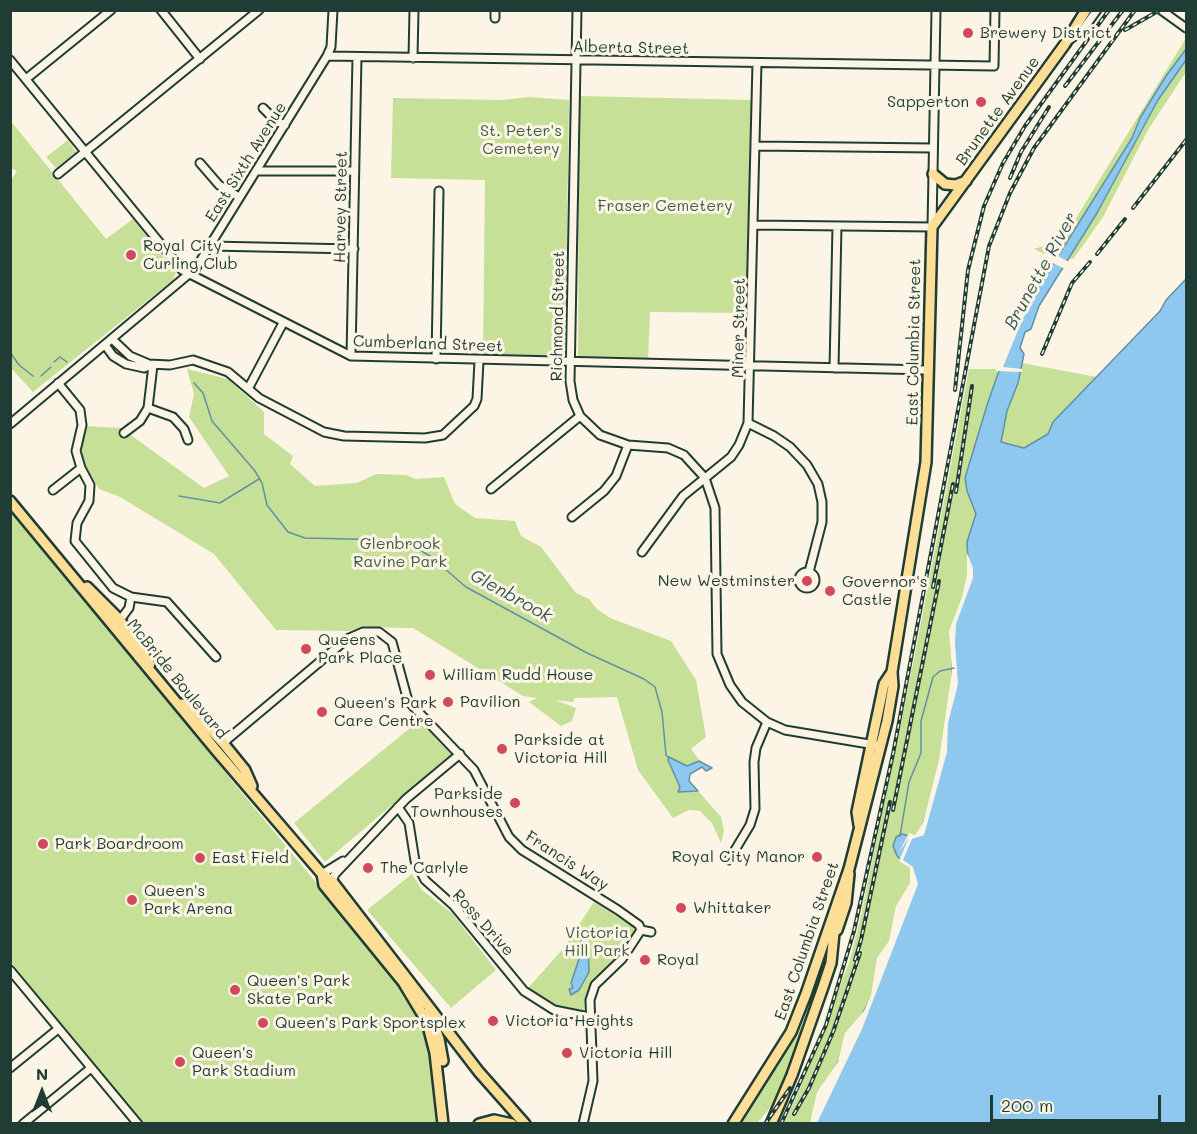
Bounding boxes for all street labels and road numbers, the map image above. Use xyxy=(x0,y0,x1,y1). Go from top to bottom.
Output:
street label: Alberta Street xyxy=(573,37,689,59)
street label: Brunette Avenue xyxy=(952,53,1044,169)
street label: East Sixth Avenue xyxy=(201,99,291,225)
street label: Harvey Street xyxy=(330,151,352,263)
street label: Richmond Street xyxy=(547,250,569,382)
street label: East Columbia Street xyxy=(903,259,925,425)
street label: Miner Street xyxy=(729,278,749,378)
street label: Cumberland Street xyxy=(353,332,503,356)
street label: McBride Boulevard xyxy=(123,615,231,743)
street label: Francis Way xyxy=(522,827,612,895)
street label: East Columbia Street xyxy=(771,859,843,1023)
street label: Ross Drive xyxy=(448,886,518,960)

